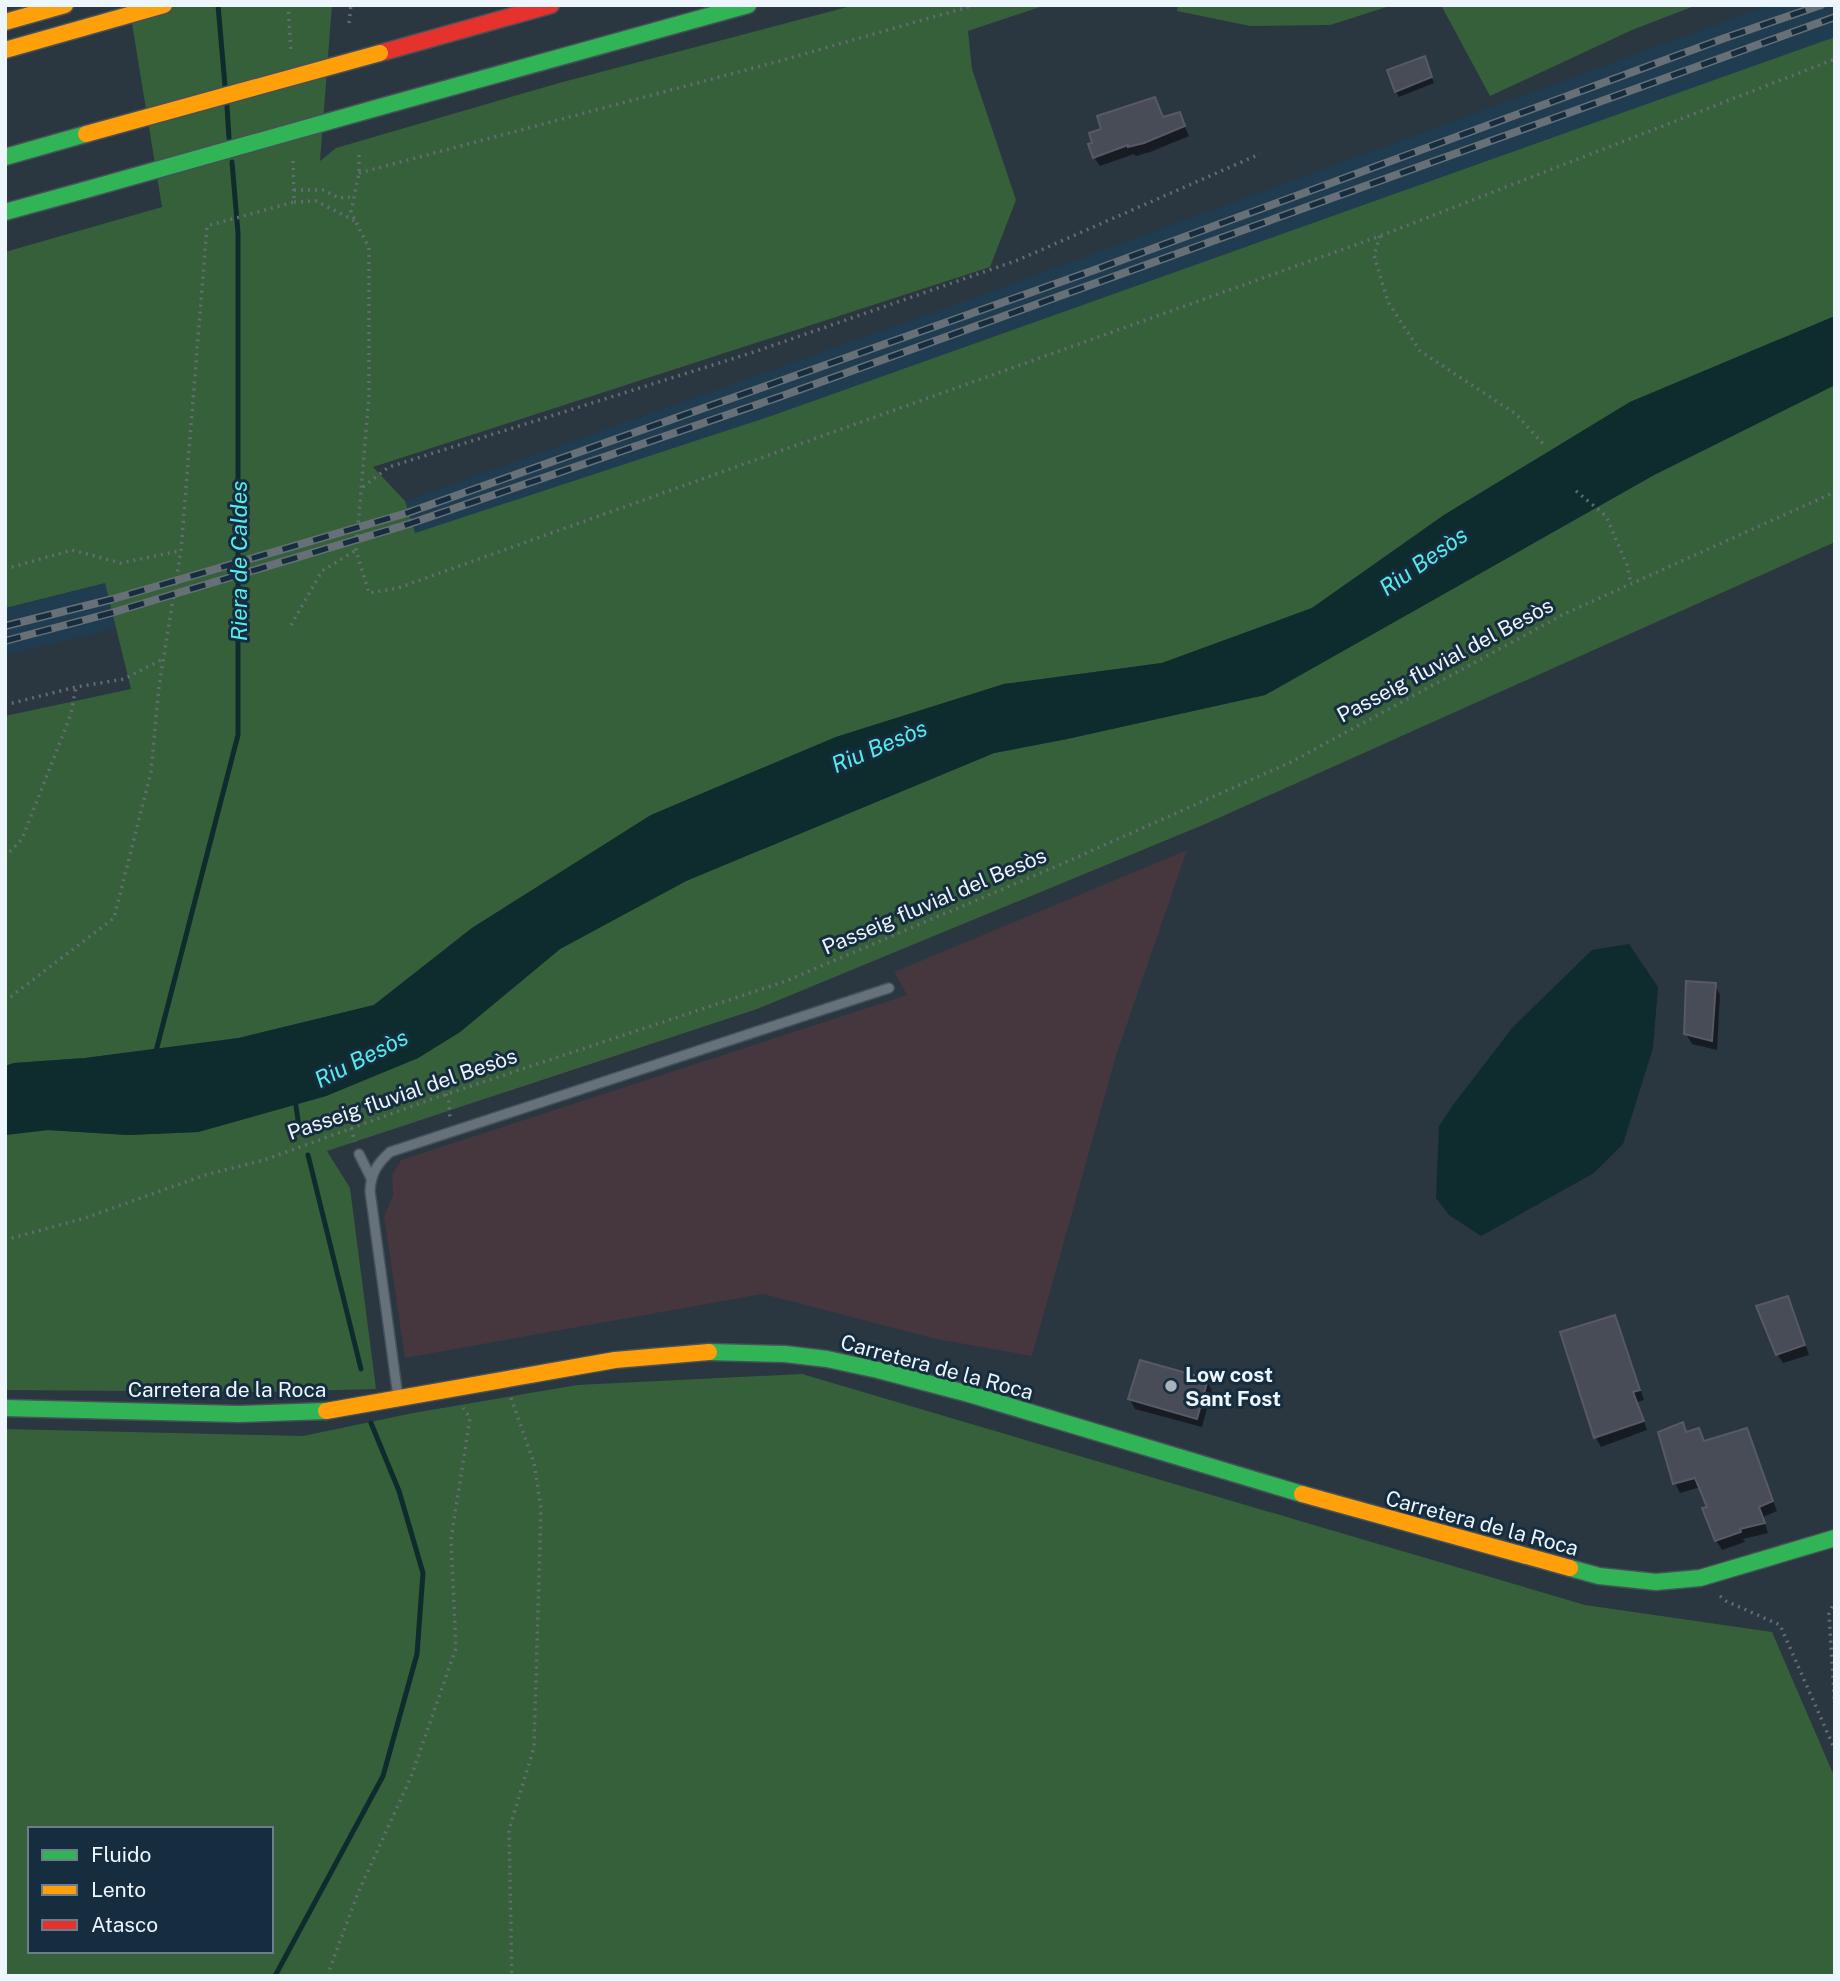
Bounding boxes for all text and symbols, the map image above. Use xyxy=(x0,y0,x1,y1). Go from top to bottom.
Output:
water label: Riera de Caldes xyxy=(225,481,252,641)
water label: Riu Besòs xyxy=(1374,521,1472,601)
street label: Passeig fluvial del Besòs xyxy=(1333,592,1557,728)
water label: Riu Besòs xyxy=(827,714,931,778)
street label: Passeig fluvial del Besòs xyxy=(818,842,1050,960)
water label: Riu Besòs xyxy=(310,1023,412,1093)
street label: Passeig fluvial del Besòs xyxy=(284,1043,520,1145)
street label: Carretera de la Roca xyxy=(838,1329,1036,1405)
place label: Low cost Sant Fost xyxy=(1185,1362,1281,1411)
street label: Carretera de la Roca xyxy=(128,1377,326,1402)
marker: Low cost Sant Fost xyxy=(1163,1378,1179,1394)
street label: Carretera de la Roca xyxy=(1383,1485,1581,1561)
legend xyxy=(28,1827,273,1953)
text: Fluido xyxy=(91,1842,151,1867)
text: Lento xyxy=(91,1877,146,1902)
text: Atasco xyxy=(91,1912,158,1937)

